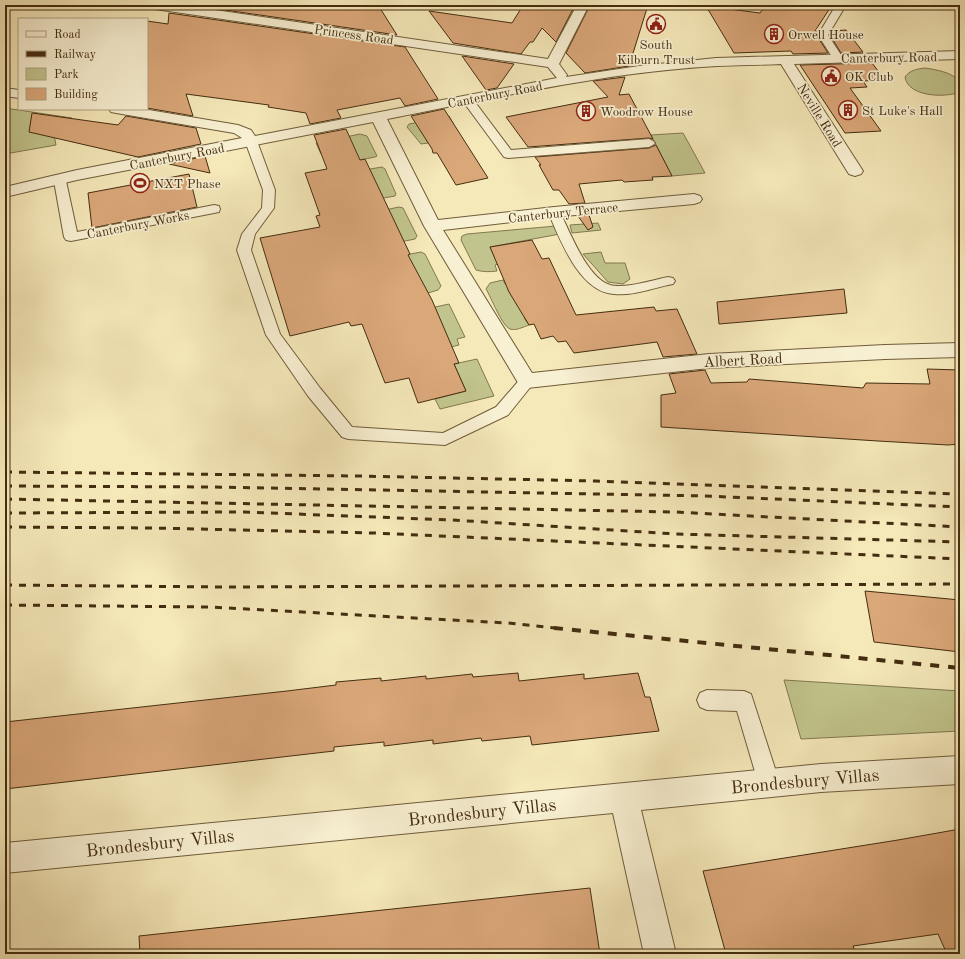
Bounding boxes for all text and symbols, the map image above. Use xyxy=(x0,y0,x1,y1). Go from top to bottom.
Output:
public building icon: South Kilburn Trust xyxy=(645,13,667,35)
legend xyxy=(18,18,148,110)
street label: Princess Road xyxy=(313,23,395,48)
building icon: Orwell House xyxy=(763,23,785,45)
text: Road xyxy=(54,29,81,41)
place label: Orwell House xyxy=(788,29,864,42)
place label: South Kilburn Trust xyxy=(617,39,696,67)
text: Railway xyxy=(54,49,97,61)
street label: Canterbury Road xyxy=(841,51,938,66)
public building icon: OK Club xyxy=(820,65,842,87)
text: Park xyxy=(54,69,79,81)
place label: OK Club xyxy=(845,71,894,84)
street label: Canterbury Road xyxy=(447,80,544,111)
street label: Neville Road xyxy=(794,82,843,150)
text: Building xyxy=(54,89,98,101)
building icon: St Luke's Hall xyxy=(837,99,859,121)
building icon: Woodrow House xyxy=(575,100,597,122)
place label: St Luke's Hall xyxy=(862,105,943,118)
place label: Woodrow House xyxy=(600,106,693,119)
street label: Canterbury Road xyxy=(129,142,226,173)
sports icon: NXT Phase xyxy=(129,172,151,194)
place label: NXT Phase xyxy=(154,178,221,191)
street label: Canterbury Terrace xyxy=(507,201,619,226)
street label: Canterbury Works xyxy=(86,209,191,242)
street label: Albert Road xyxy=(703,352,783,371)
street label: Brondesbury Villas xyxy=(730,767,880,797)
street label: Brondesbury Villas xyxy=(407,796,557,830)
street label: Brondesbury Villas xyxy=(85,827,235,861)

